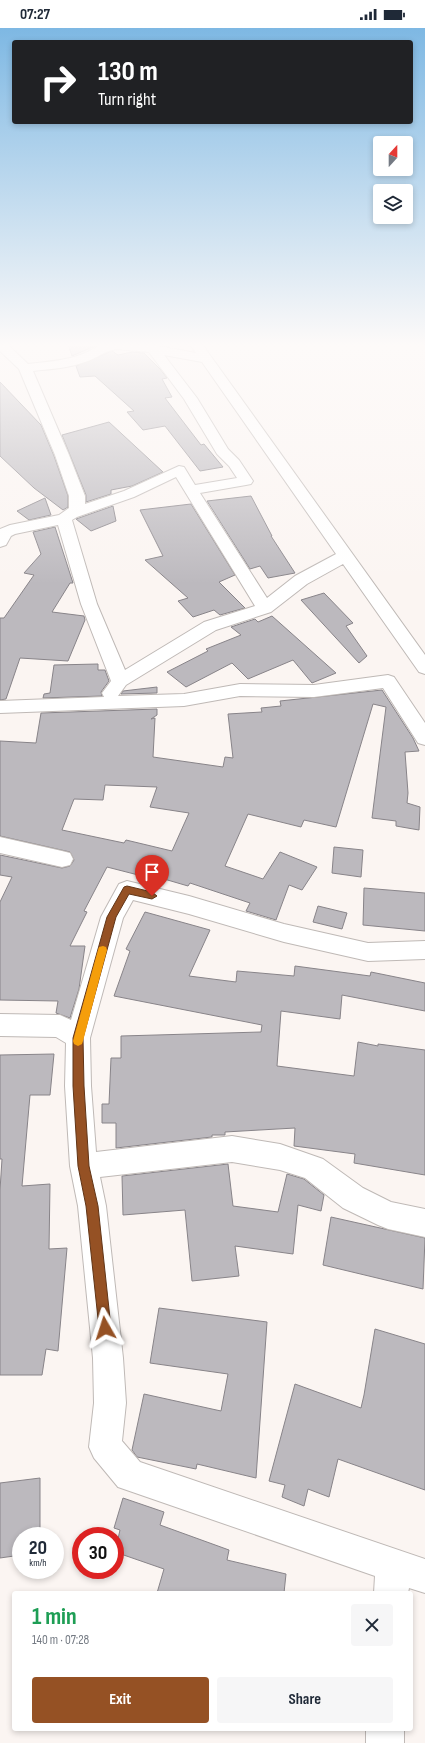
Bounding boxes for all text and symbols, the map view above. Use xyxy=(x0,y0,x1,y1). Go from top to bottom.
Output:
text: 07:27 xyxy=(20,5,50,24)
text: 130 m xyxy=(98,55,158,88)
icon: right xyxy=(32,56,84,108)
text: Turn right xyxy=(98,89,156,110)
north arrow xyxy=(373,136,413,176)
map controls xyxy=(373,136,413,224)
button: layers xyxy=(373,184,413,224)
pin xyxy=(135,855,169,896)
icon: arrive xyxy=(141,861,163,883)
position arrow xyxy=(84,1307,126,1349)
speed limit sign: 30 xyxy=(72,1527,124,1579)
text: 20 xyxy=(29,1536,47,1560)
text: km/h xyxy=(29,1557,47,1569)
text: 1 min xyxy=(32,1602,77,1631)
button: close xyxy=(351,1604,393,1646)
text: 140 m · 07:28 xyxy=(32,1632,89,1648)
button: Exit xyxy=(32,1677,209,1723)
button: Share xyxy=(217,1677,393,1723)

